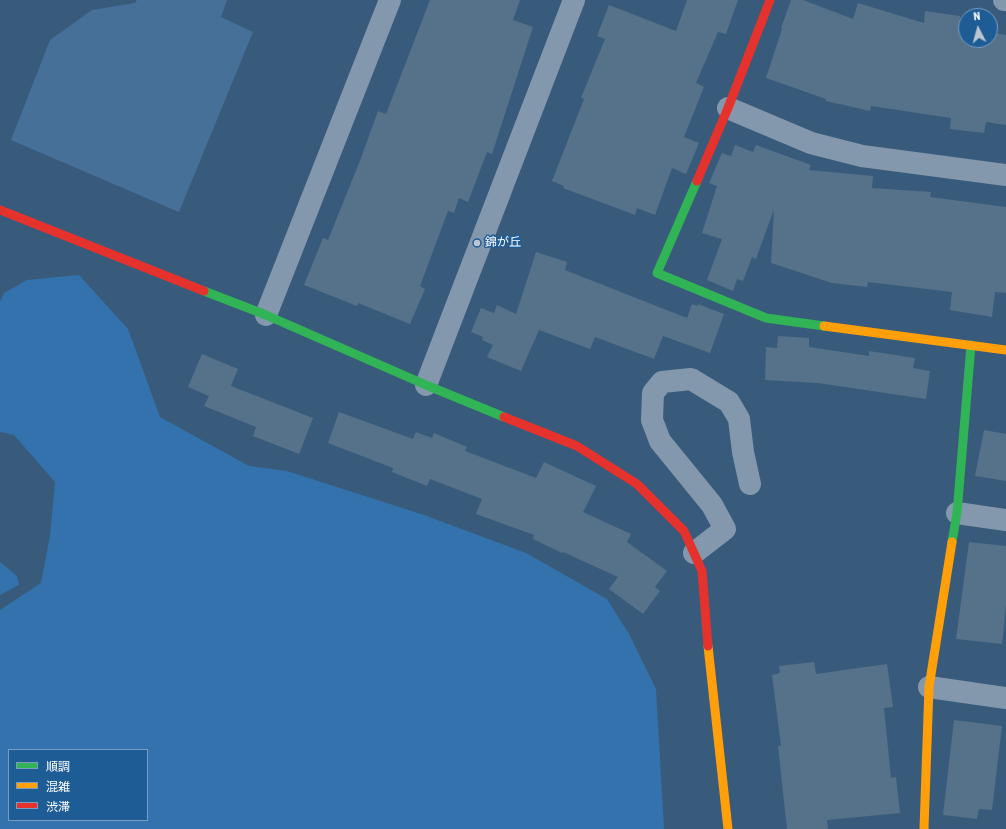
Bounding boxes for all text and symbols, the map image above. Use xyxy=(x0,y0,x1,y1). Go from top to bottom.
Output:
north arrow xyxy=(958,8,998,48)
text: N xyxy=(973,10,981,23)
place label: 錦が丘 xyxy=(485,236,521,250)
marker: 錦が丘 xyxy=(472,238,482,248)
legend xyxy=(8,749,148,821)
text: 順調 xyxy=(46,760,70,774)
text: 混雑 xyxy=(46,780,70,794)
text: 渋滞 xyxy=(46,800,70,814)

